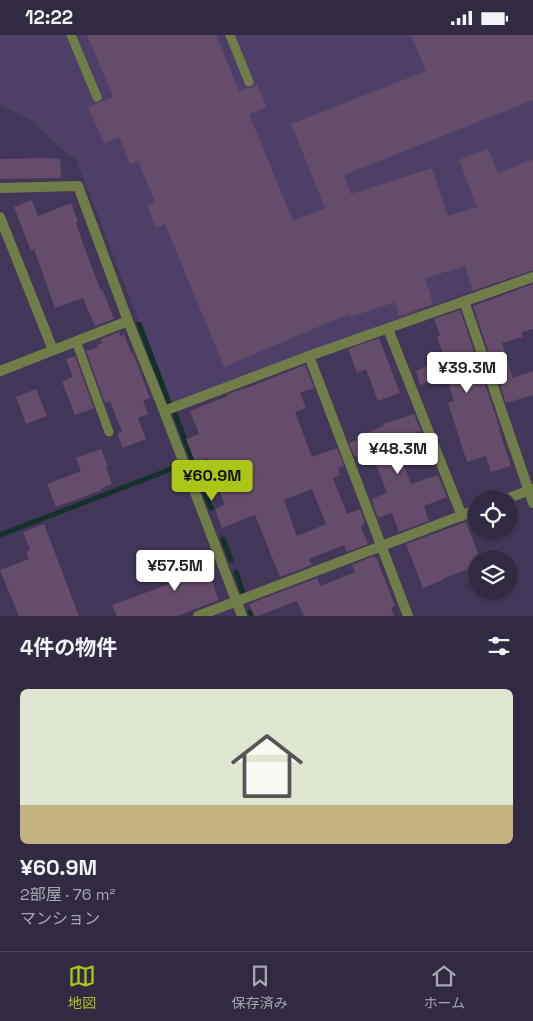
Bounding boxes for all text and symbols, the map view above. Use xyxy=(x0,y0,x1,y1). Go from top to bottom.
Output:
text: 12:22 xyxy=(25,5,73,30)
pin: ¥39.3M xyxy=(426,351,508,394)
text: ¥39.3M xyxy=(438,357,496,378)
pin: ¥48.3M xyxy=(357,433,439,475)
text: ¥48.3M xyxy=(369,438,427,459)
pin: ¥60.9M xyxy=(171,459,253,502)
text: ¥60.9M xyxy=(183,465,241,486)
map controls xyxy=(468,490,518,600)
button: locate xyxy=(468,490,518,540)
pin: ¥57.5M xyxy=(134,549,216,592)
button: layers xyxy=(468,550,518,600)
text: ¥57.5M xyxy=(147,555,203,576)
icon: filters xyxy=(485,632,513,660)
text: 4件の物件 xyxy=(20,634,117,661)
icon: home xyxy=(222,721,312,811)
text: ¥60.9M xyxy=(20,854,97,881)
text: 2部屋 · 76 m² xyxy=(20,884,115,905)
text: マンション xyxy=(20,908,100,929)
tab: 地図 xyxy=(68,962,96,1012)
tab: 保存済み xyxy=(232,962,288,1012)
tab: ホーム xyxy=(423,962,465,1012)

